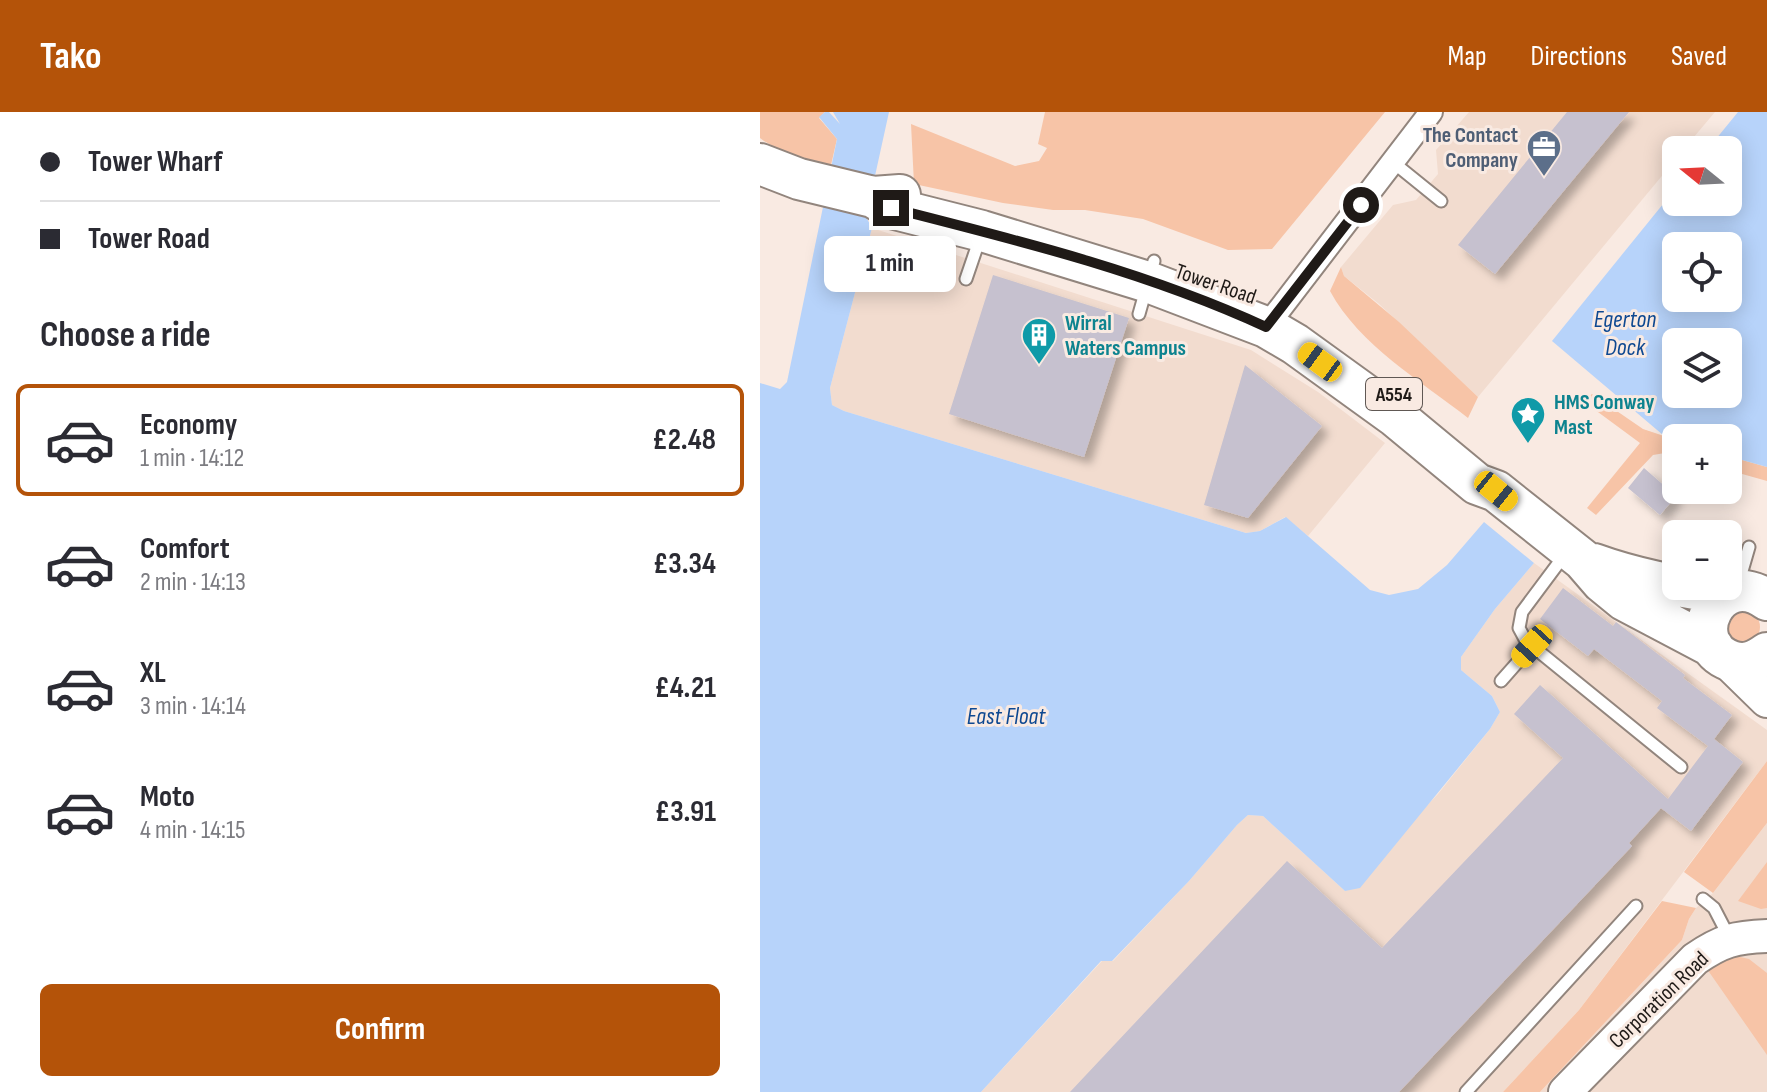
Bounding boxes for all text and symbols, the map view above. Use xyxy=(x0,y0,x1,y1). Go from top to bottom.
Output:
text: Tako xyxy=(40,34,102,79)
text: Map xyxy=(1448,40,1487,73)
text: Directions xyxy=(1531,40,1627,73)
text: Saved xyxy=(1671,40,1727,73)
place label: The Contact Company xyxy=(1423,122,1518,174)
office icon: The Contact Company xyxy=(1525,128,1563,178)
north arrow xyxy=(1662,136,1742,216)
map controls xyxy=(1662,136,1742,600)
text: Tower Wharf xyxy=(88,144,223,180)
route start xyxy=(1343,187,1379,223)
route end xyxy=(873,190,909,226)
text: Tower Road xyxy=(88,221,210,257)
button: locate xyxy=(1662,232,1742,312)
callout: 1 min xyxy=(825,236,957,292)
text: 1 min xyxy=(866,248,914,279)
street label: Tower Road xyxy=(1171,258,1260,311)
water label: Egerton Dock xyxy=(1594,305,1656,362)
place label: Wirral Waters Campus xyxy=(1065,310,1186,362)
text: Choose a ride xyxy=(40,314,211,357)
building icon: Wirral Waters Campus xyxy=(1020,316,1058,366)
button: layers xyxy=(1662,328,1742,408)
car xyxy=(1294,338,1346,386)
road number: A554 xyxy=(1366,378,1422,410)
place label: HMS Conway Mast xyxy=(1554,389,1655,441)
place icon: HMS Conway Mast xyxy=(1509,395,1547,445)
icon: car xyxy=(44,404,116,476)
text: Economy xyxy=(140,407,237,443)
text: £2.48 xyxy=(652,422,716,458)
button: + xyxy=(1662,424,1742,504)
text: 1 min · 14:12 xyxy=(140,443,244,474)
car xyxy=(1470,467,1522,515)
button: − xyxy=(1662,520,1742,600)
icon: car xyxy=(44,528,116,600)
text: Comfort xyxy=(140,531,230,567)
text: £3.34 xyxy=(653,546,716,582)
text: 2 min · 14:13 xyxy=(140,567,246,598)
car xyxy=(1507,620,1557,672)
icon: car xyxy=(44,652,116,724)
text: XL xyxy=(140,655,166,691)
text: £4.21 xyxy=(654,670,716,706)
text: 3 min · 14:14 xyxy=(140,691,246,722)
water label: East Float xyxy=(967,702,1046,731)
icon: car xyxy=(44,776,116,848)
text: Moto xyxy=(140,779,195,815)
text: £3.91 xyxy=(655,794,716,830)
text: 4 min · 14:15 xyxy=(140,815,246,846)
street label: Corporation Road xyxy=(1604,946,1714,1054)
button: Confirm xyxy=(40,984,720,1076)

